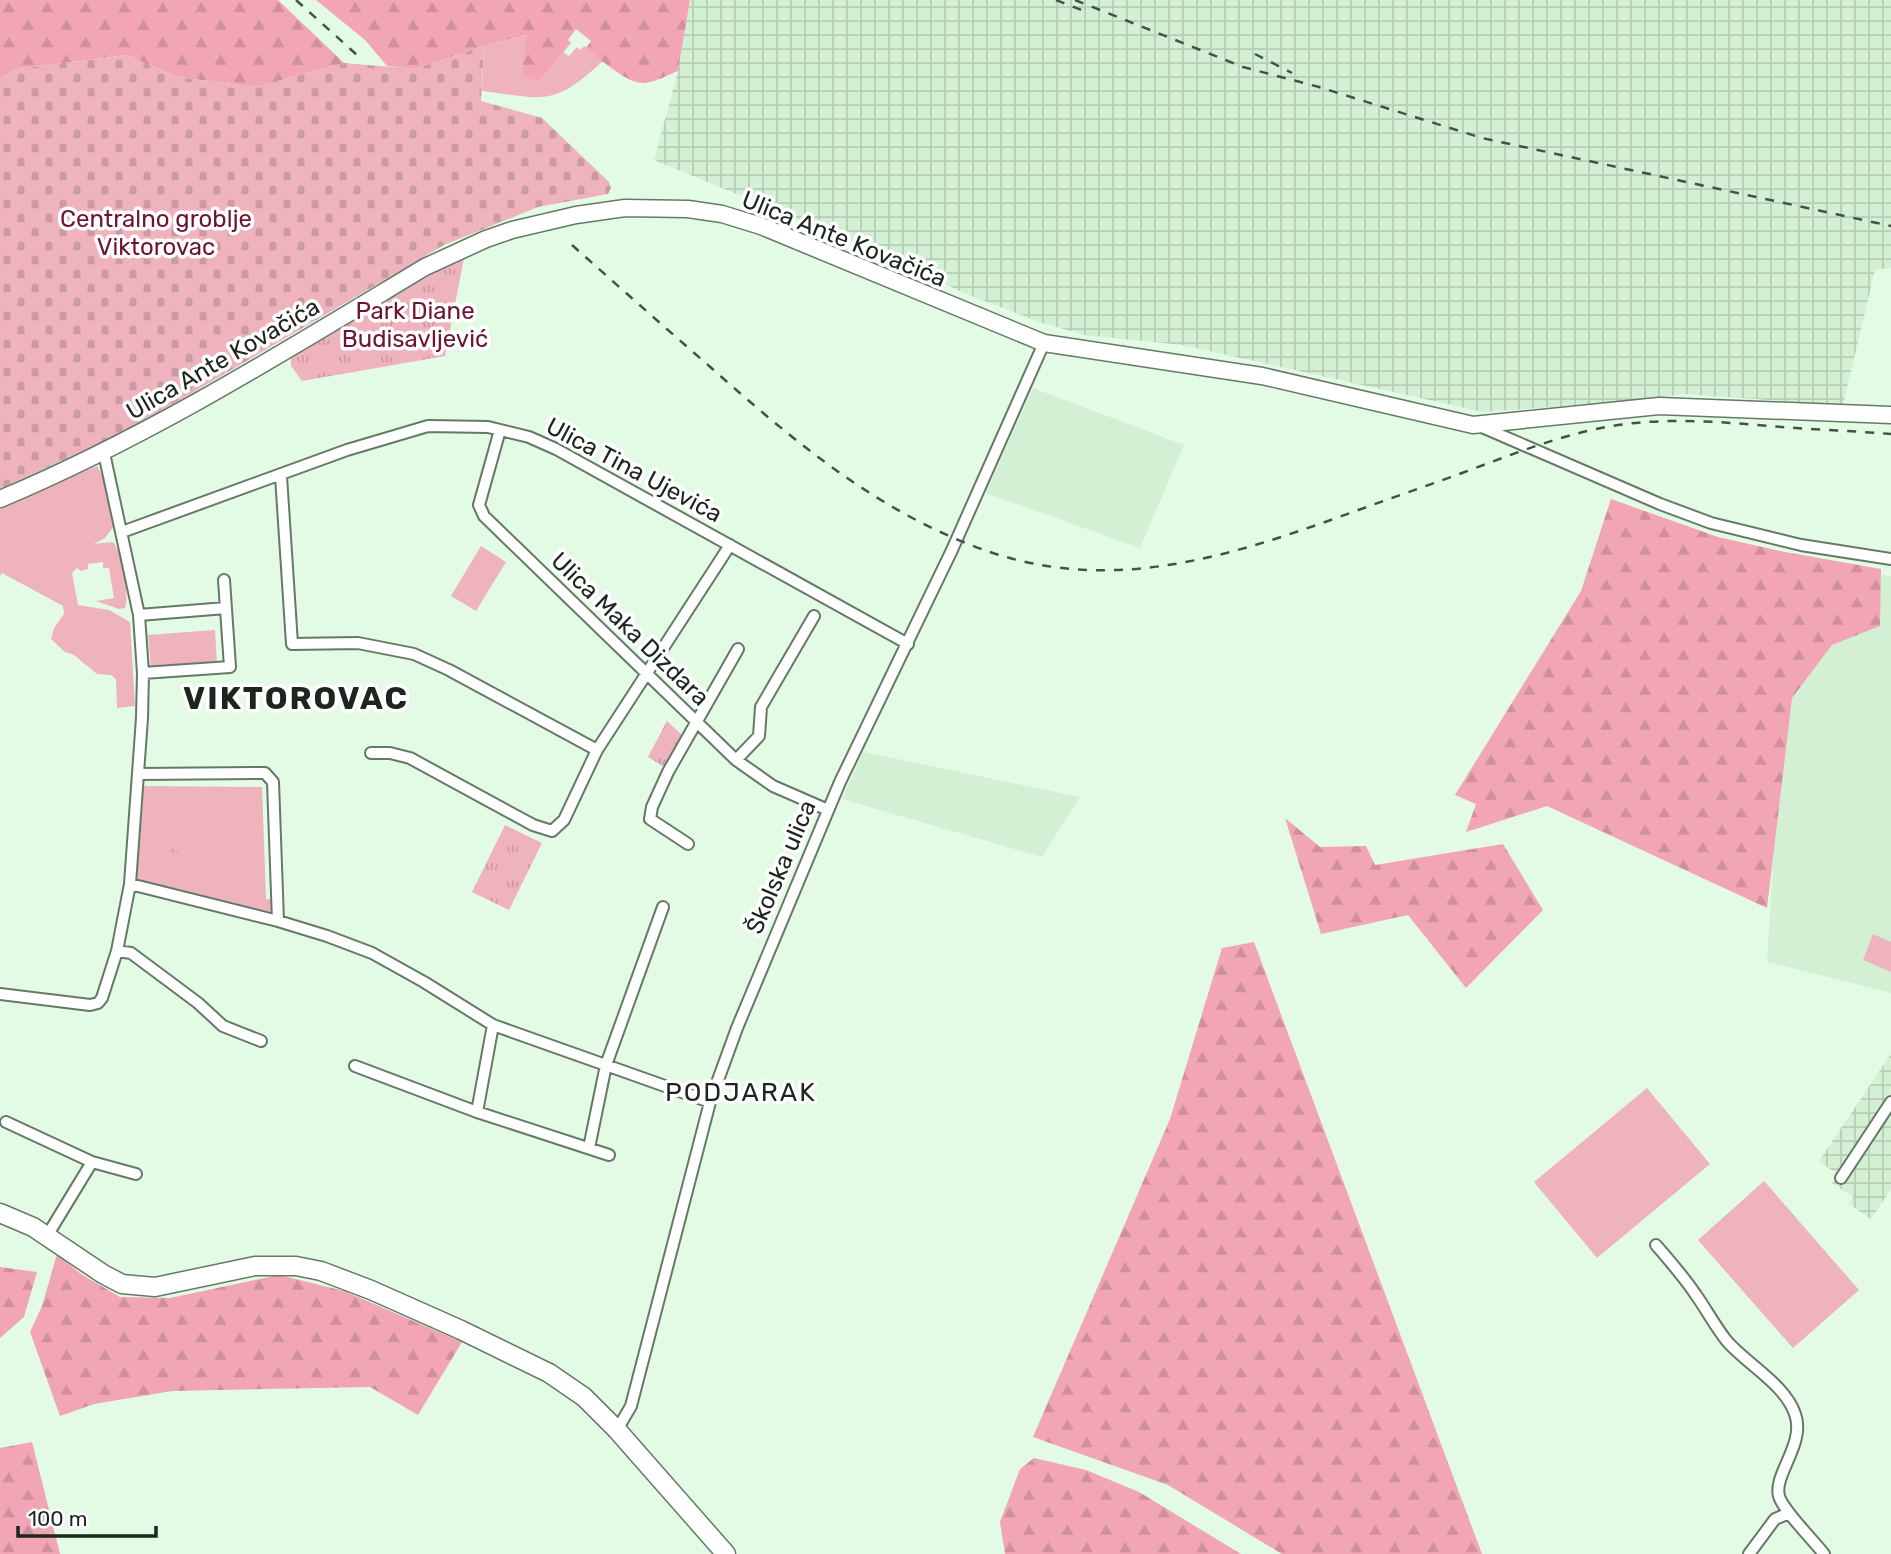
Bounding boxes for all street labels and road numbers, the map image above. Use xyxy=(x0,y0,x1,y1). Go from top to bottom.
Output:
street label: Ulica Ante Kovačića xyxy=(738,185,950,293)
street label: Ulica Ante Kovačića xyxy=(122,292,324,426)
street label: Ulica Tina Ujevića xyxy=(541,412,727,528)
street label: Ulica Maka Dizdara xyxy=(545,546,715,712)
street label: Školska ulica xyxy=(740,796,822,938)

